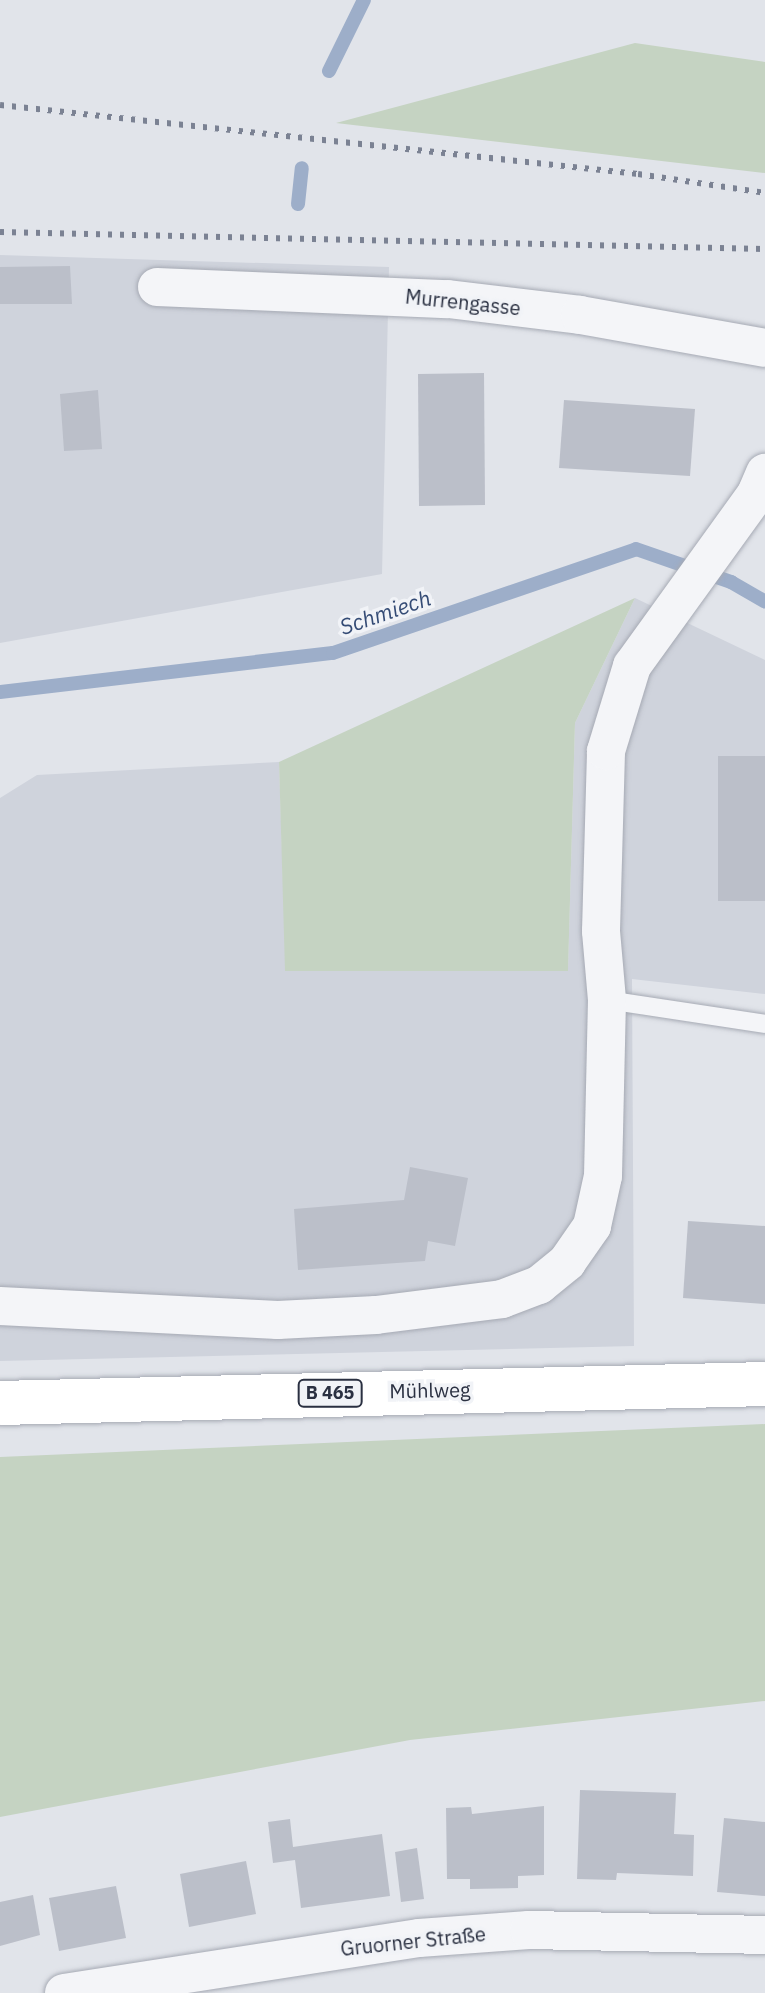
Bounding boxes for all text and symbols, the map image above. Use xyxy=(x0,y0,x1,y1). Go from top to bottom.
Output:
street label: Murrengasse xyxy=(404,284,522,320)
water label: Schmiech xyxy=(336,584,434,640)
street label: Mühlweg xyxy=(389,1377,471,1403)
road number: B 465 xyxy=(296,1379,364,1407)
street label: Gruorner Straße xyxy=(339,1921,487,1961)

